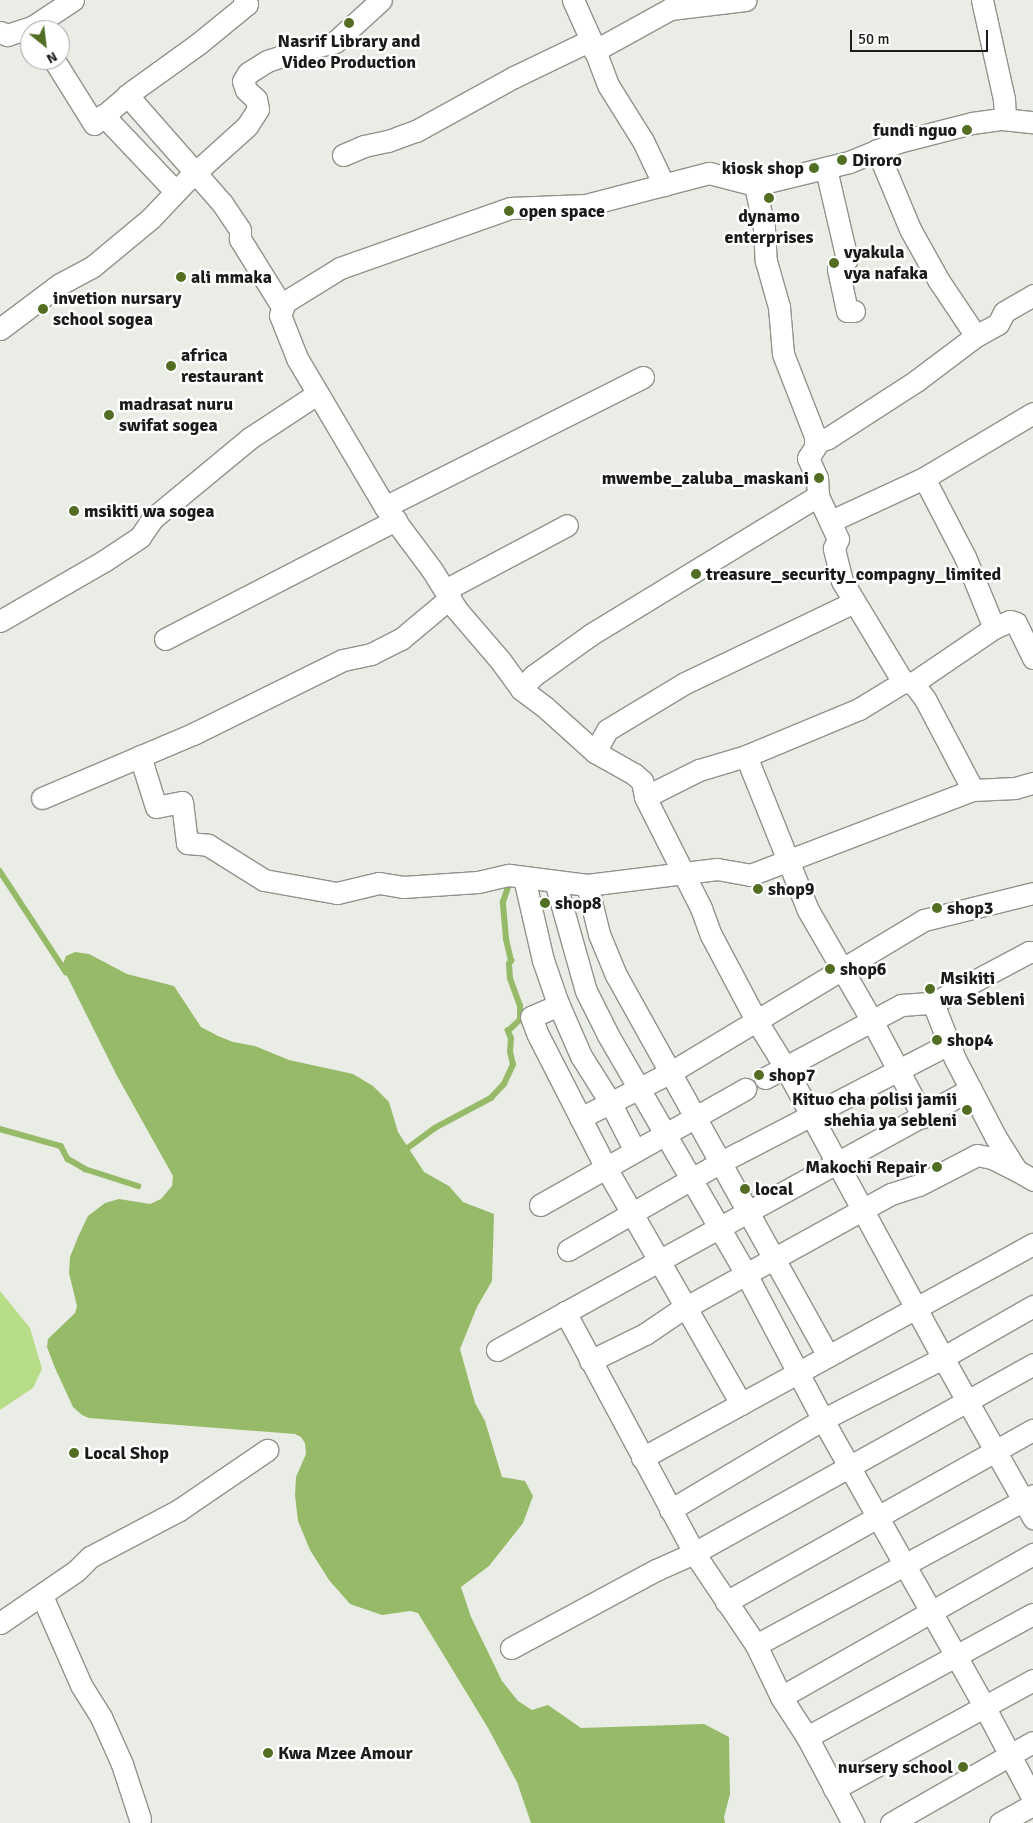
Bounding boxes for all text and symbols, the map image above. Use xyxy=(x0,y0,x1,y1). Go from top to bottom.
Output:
marker: Nasrif Library and Video Production xyxy=(343,17,355,29)
north arrow xyxy=(20,20,70,70)
scale bar xyxy=(853,20,990,52)
text: 50 m xyxy=(858,30,889,48)
place label: Nasrif Library and Video Production xyxy=(278,31,420,74)
text: N xyxy=(44,48,60,67)
place label: fundi nguo xyxy=(873,119,957,141)
marker: fundi nguo xyxy=(961,124,973,136)
place label: Diroro xyxy=(852,149,902,171)
marker: Diroro xyxy=(836,154,848,166)
place label: kiosk shop xyxy=(722,157,804,179)
marker: kiosk shop xyxy=(808,162,820,174)
marker: dynamo enterprises xyxy=(763,192,775,204)
place label: open space xyxy=(519,200,605,222)
marker: open space xyxy=(503,205,515,217)
place label: dynamo enterprises xyxy=(725,206,813,248)
place label: vyakula vya nafaka xyxy=(844,242,928,284)
marker: vyakula vya nafaka xyxy=(828,257,840,269)
place label: ali mmaka xyxy=(191,266,272,288)
marker: ali mmaka xyxy=(175,271,187,283)
place label: invetion nursary school sogea xyxy=(53,288,182,330)
marker: invetion nursary school sogea xyxy=(37,303,49,315)
place label: africa restaurant xyxy=(181,345,263,388)
marker: africa restaurant xyxy=(165,360,177,372)
place label: madrasat nuru swifat sogea xyxy=(119,394,233,436)
marker: madrasat nuru swifat sogea xyxy=(103,409,115,421)
place label: mwembe_zaluba_maskani xyxy=(602,467,809,489)
marker: mwembe_zaluba_maskani xyxy=(813,472,825,484)
place label: msikiti wa sogea xyxy=(84,500,215,522)
marker: msikiti wa sogea xyxy=(68,505,80,517)
place label: treasure_security_compagny_limited xyxy=(706,563,1001,585)
marker: treasure_security_compagny_limited xyxy=(690,568,702,580)
place label: shop9 xyxy=(768,878,815,900)
marker: shop9 xyxy=(752,883,764,895)
place label: shop8 xyxy=(555,892,602,914)
marker: shop8 xyxy=(539,897,551,909)
place label: shop3 xyxy=(947,897,994,919)
marker: shop3 xyxy=(931,902,943,914)
place label: shop6 xyxy=(840,958,887,980)
marker: shop6 xyxy=(824,963,836,975)
place label: Msikiti wa Sebleni xyxy=(940,968,1025,1011)
marker: Msikiti wa Sebleni xyxy=(924,983,936,995)
place label: shop4 xyxy=(947,1029,994,1051)
marker: shop4 xyxy=(931,1034,943,1046)
place label: shop7 xyxy=(769,1064,816,1086)
marker: shop7 xyxy=(753,1069,765,1081)
place label: Kituo cha polisi jamii shehia ya sebleni xyxy=(792,1089,957,1132)
marker: Kituo cha polisi jamii shehia ya sebleni xyxy=(961,1104,973,1116)
place label: Makochi Repair xyxy=(805,1156,927,1178)
marker: Makochi Repair xyxy=(931,1161,943,1173)
place label: local xyxy=(755,1178,793,1200)
marker: local xyxy=(739,1183,751,1195)
place label: Local Shop xyxy=(84,1442,169,1464)
marker: Local Shop xyxy=(68,1447,80,1459)
place label: Kwa Mzee Amour xyxy=(278,1742,413,1764)
marker: Kwa Mzee Amour xyxy=(262,1747,274,1759)
place label: nursery school xyxy=(838,1756,953,1778)
marker: nursery school xyxy=(957,1761,969,1773)

